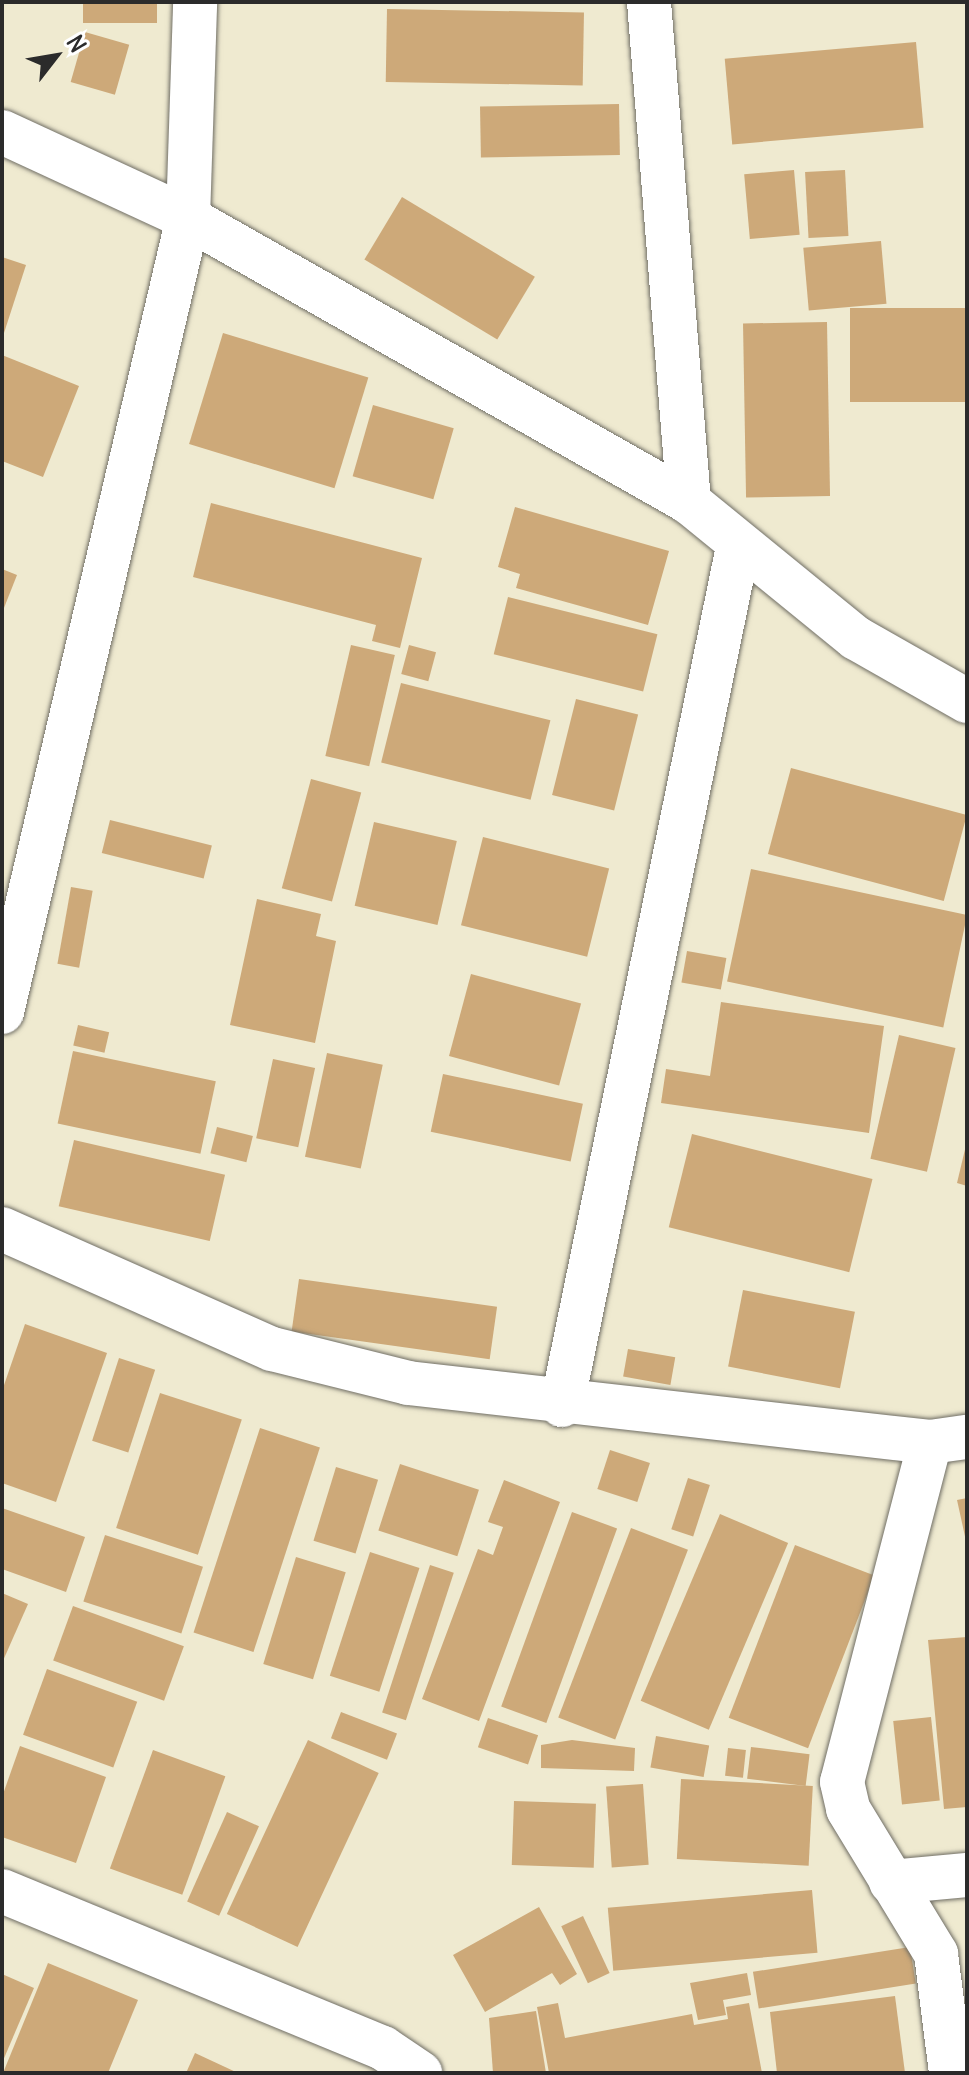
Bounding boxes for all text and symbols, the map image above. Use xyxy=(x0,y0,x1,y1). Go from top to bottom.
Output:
north arrow xyxy=(16,16,96,96)
text: N xyxy=(61,30,92,57)

